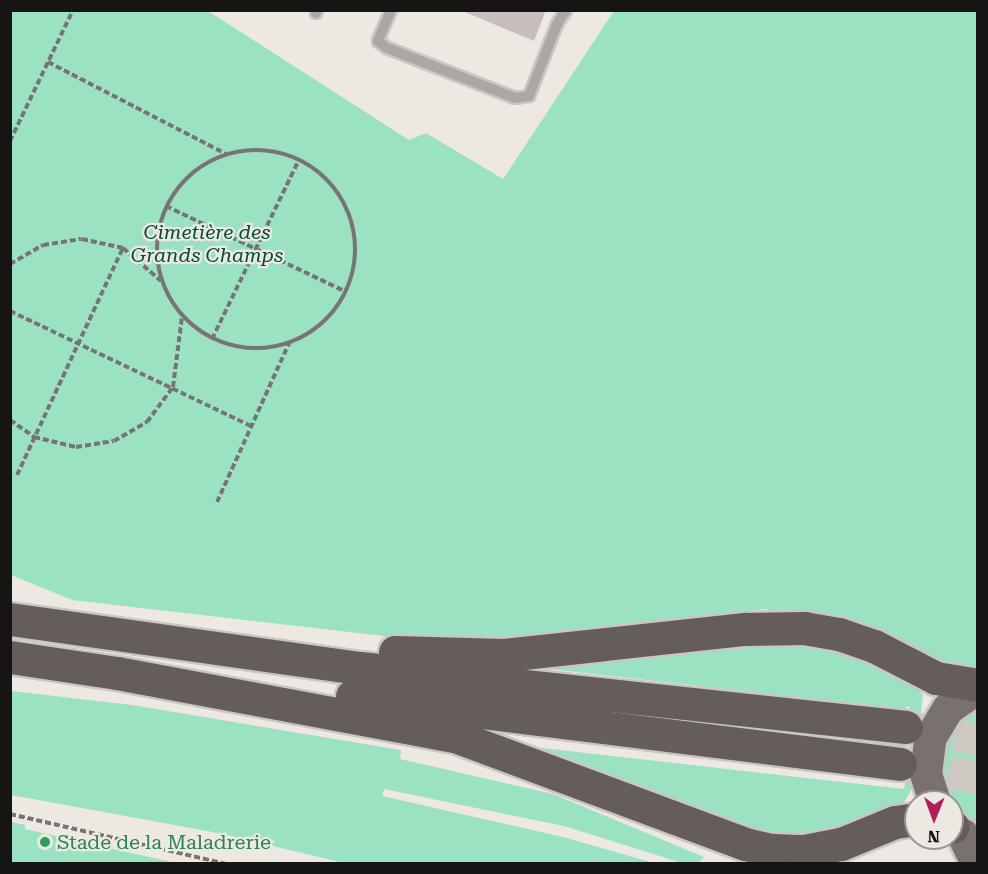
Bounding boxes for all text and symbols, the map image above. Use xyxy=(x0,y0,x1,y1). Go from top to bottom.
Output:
park label: Cimetière des Grands Champs xyxy=(131,221,283,268)
north arrow xyxy=(904,790,964,850)
text: N xyxy=(927,827,940,846)
place label: Stade de la Maladrerie xyxy=(57,830,271,854)
marker: Stade de la Maladrerie xyxy=(38,835,52,849)

